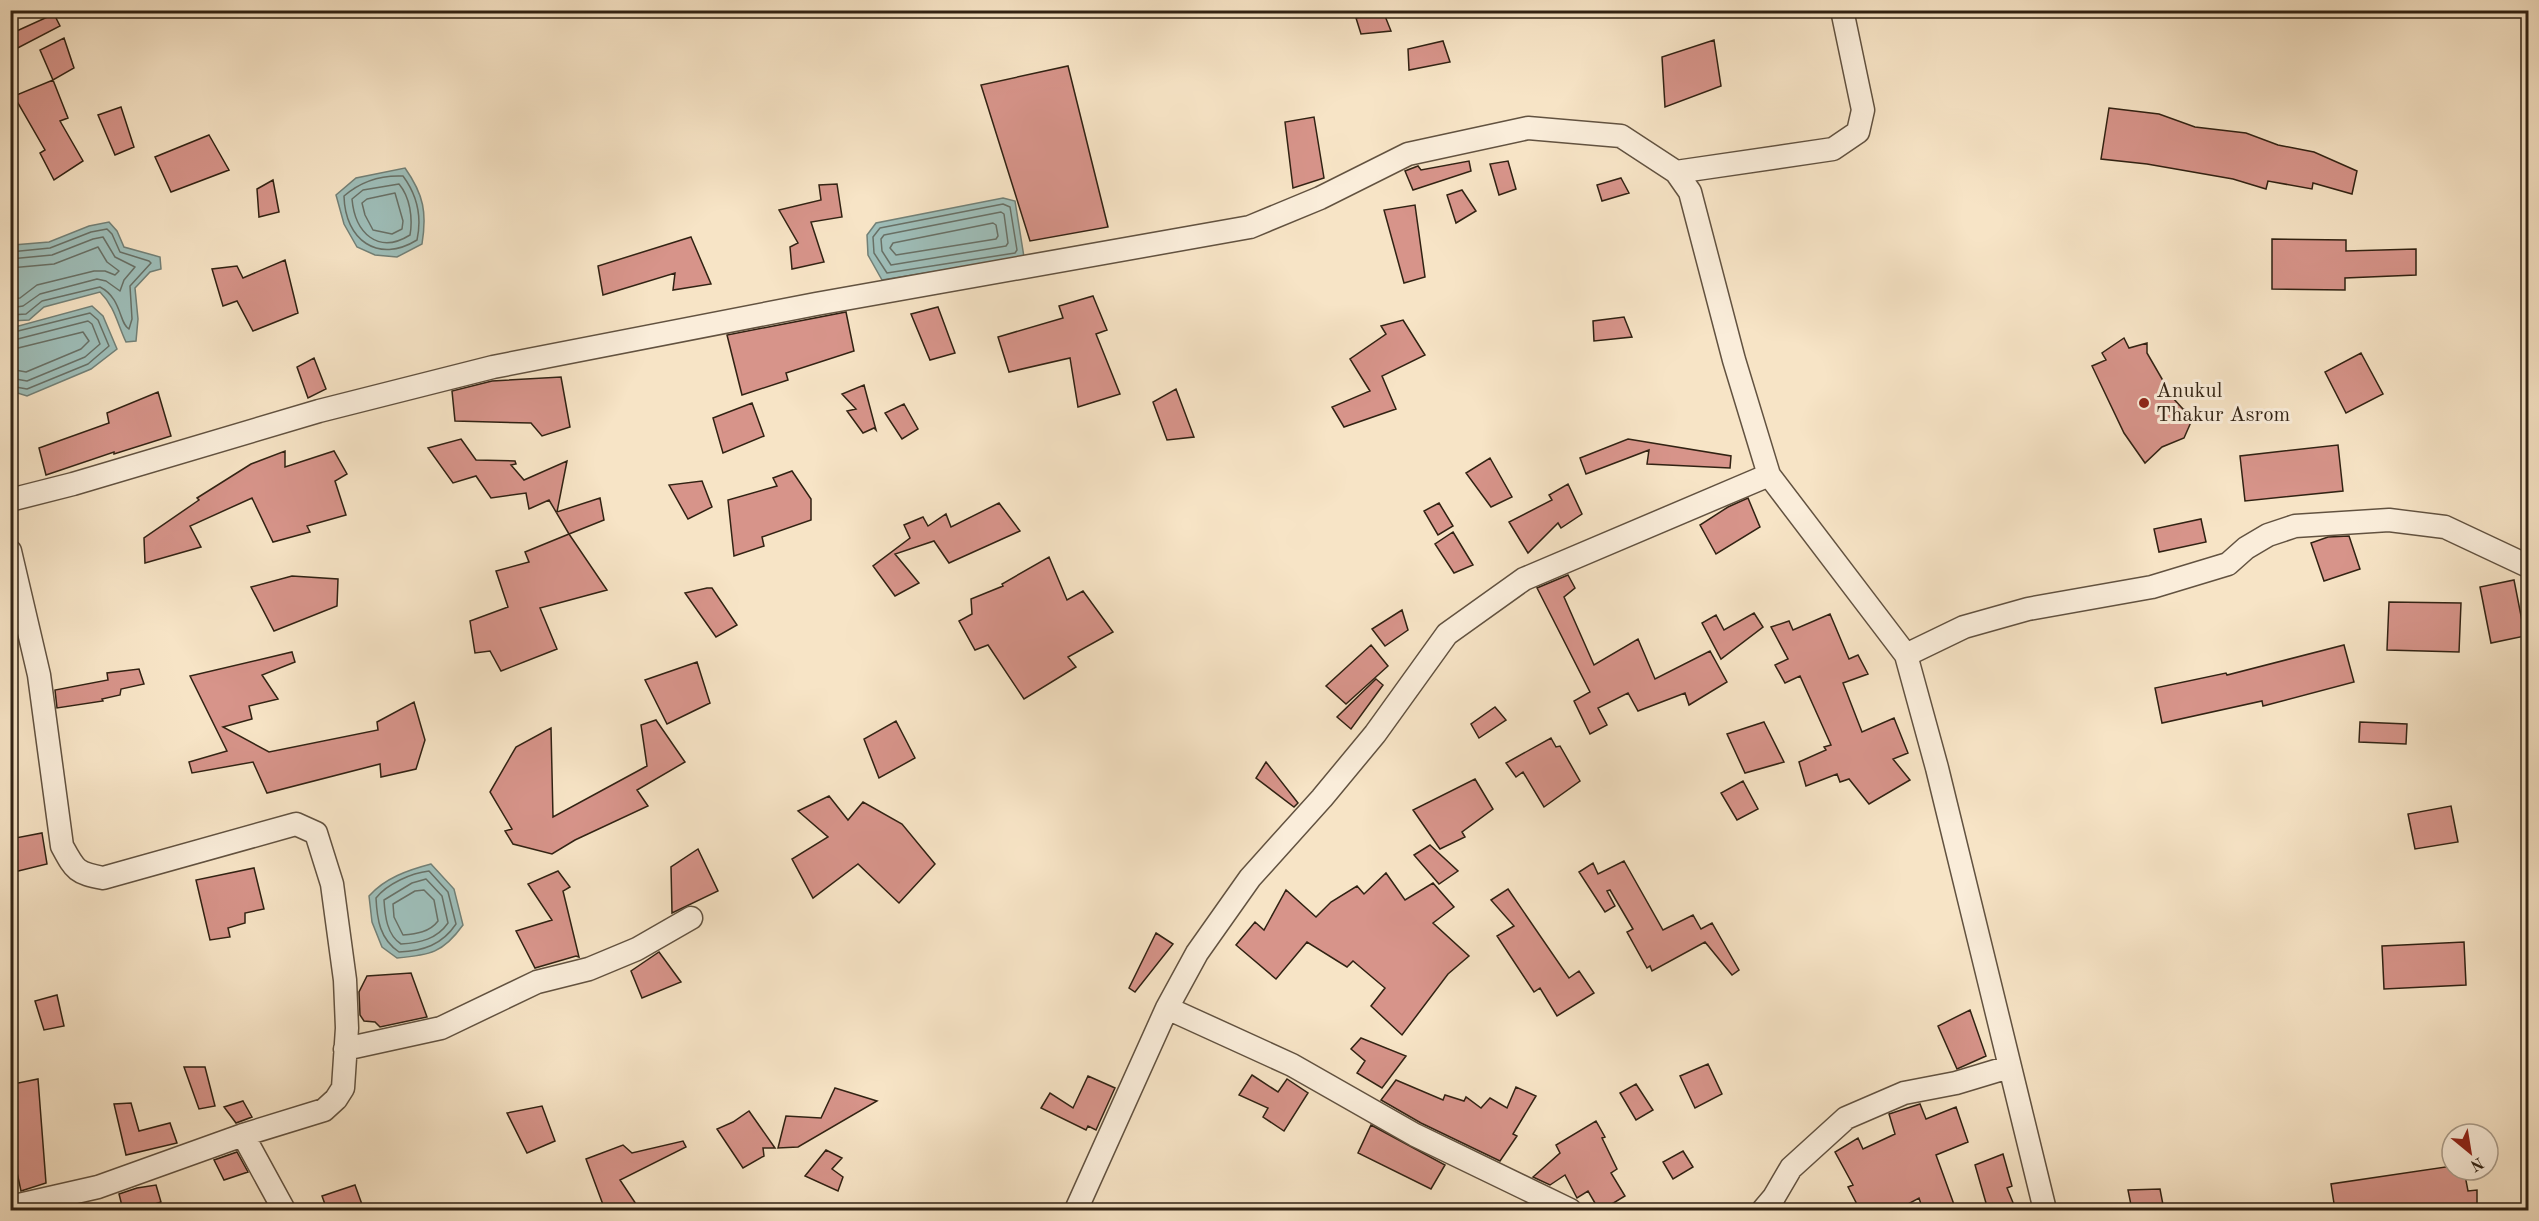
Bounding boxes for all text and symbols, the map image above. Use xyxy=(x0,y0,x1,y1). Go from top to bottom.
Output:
place label: Anukul Thakur Asrom xyxy=(2156,381,2290,426)
marker: Anukul Thakur Asrom xyxy=(2137,396,2151,410)
north arrow xyxy=(2440,1122,2500,1182)
text: N xyxy=(2467,1153,2486,1174)

